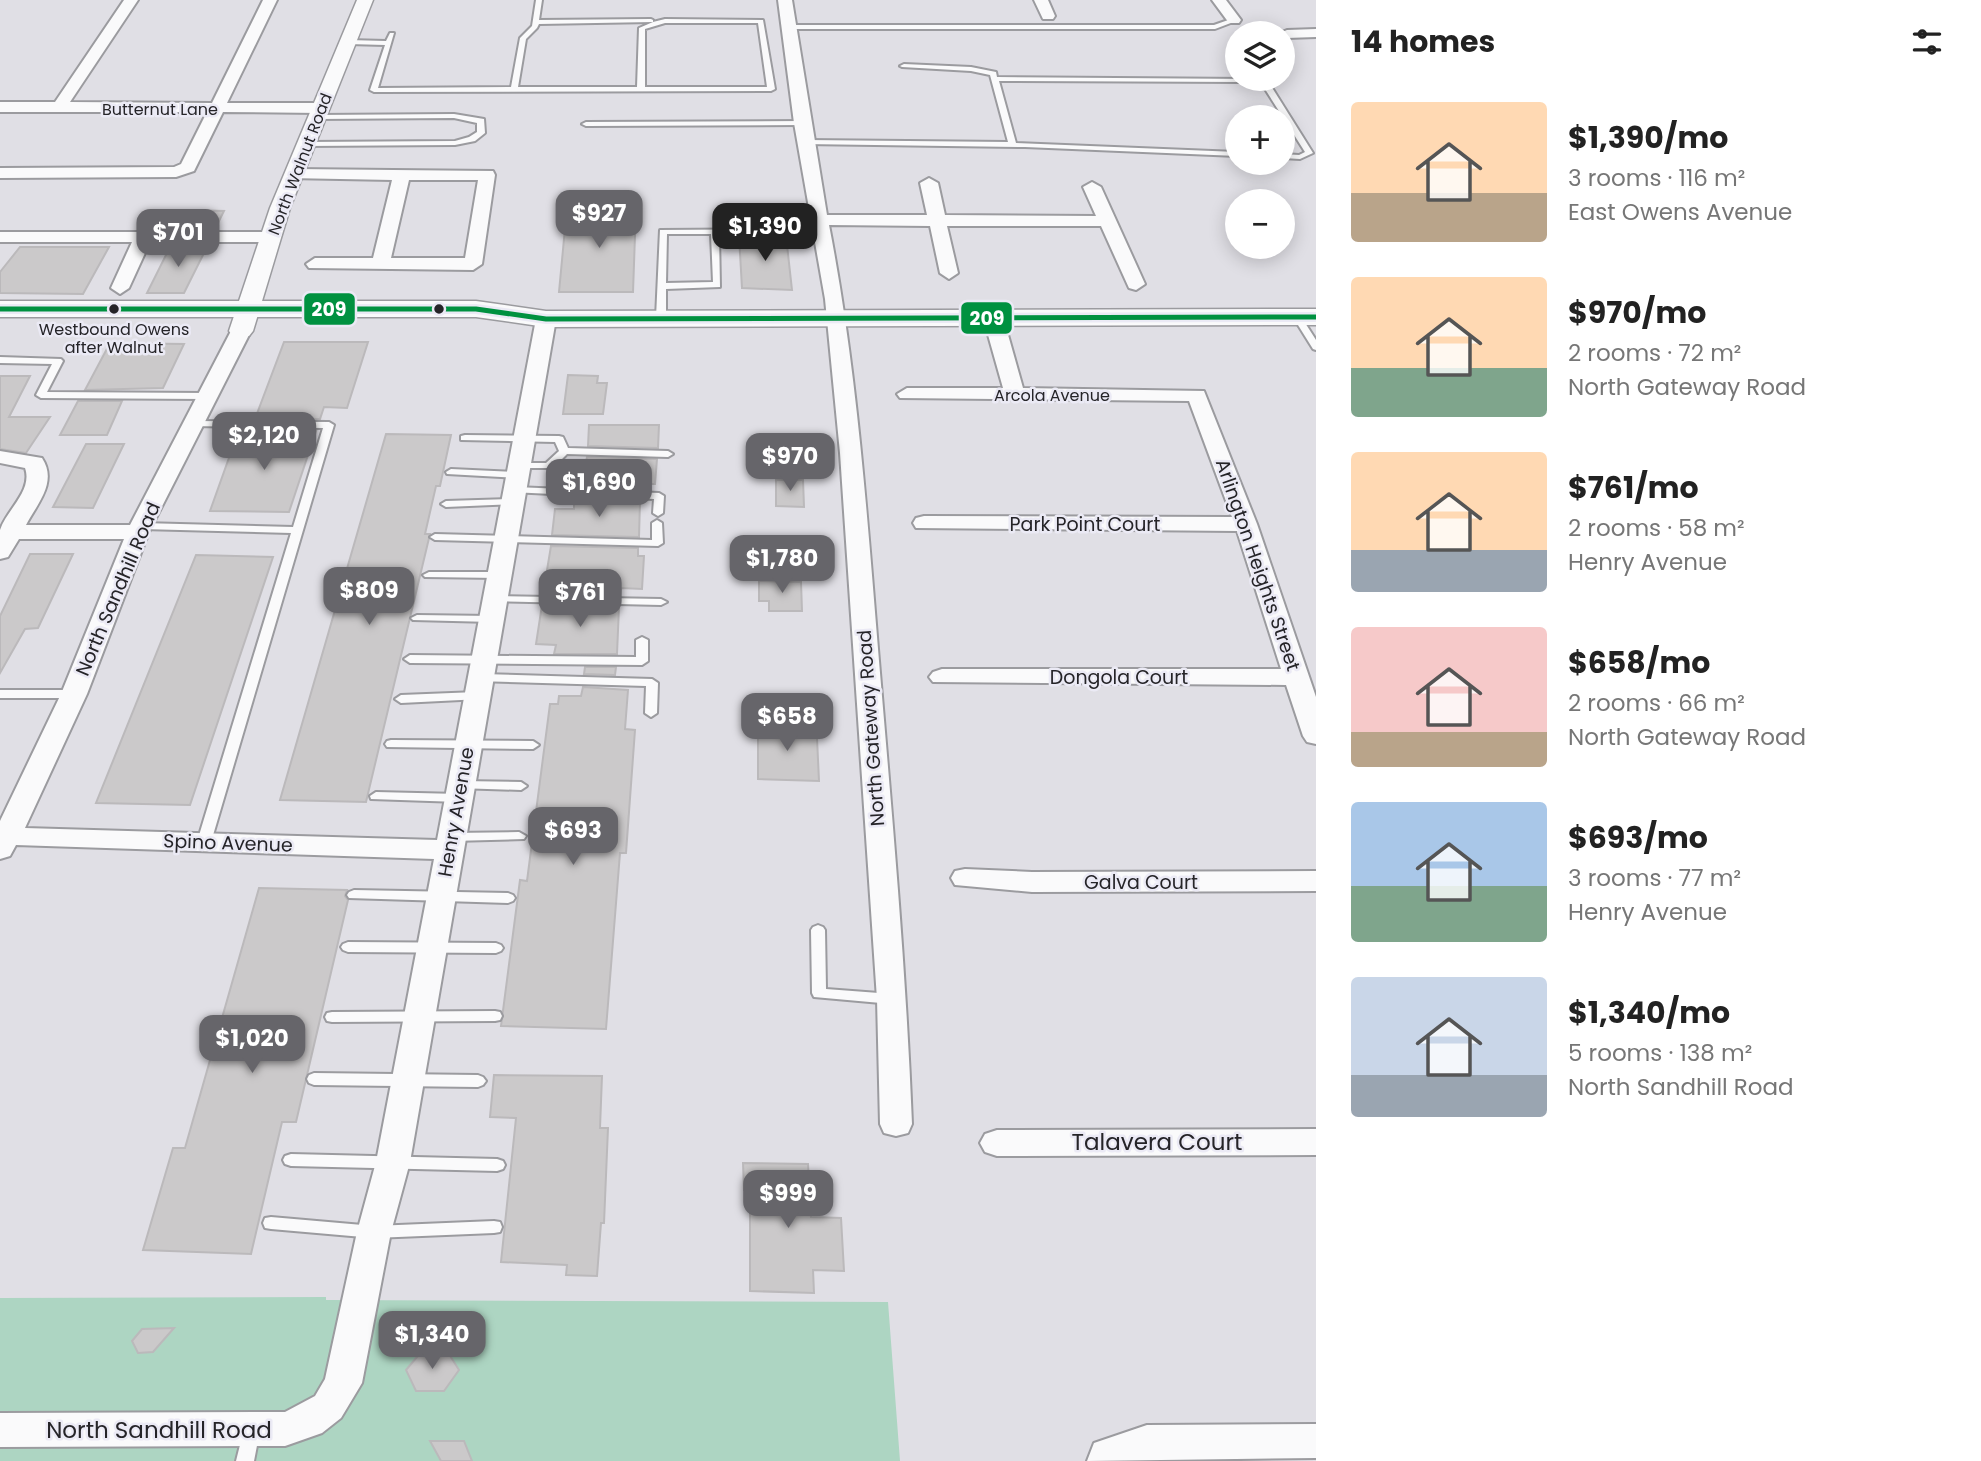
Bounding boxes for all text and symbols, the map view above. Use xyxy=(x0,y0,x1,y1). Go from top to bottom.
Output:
text: 14 homes xyxy=(1351,20,1495,63)
map controls xyxy=(1225,21,1295,259)
button: layers xyxy=(1225,21,1295,91)
icon: filters xyxy=(1908,23,1946,61)
street label: North Walnut Road xyxy=(262,90,338,238)
street label: Butternut Lane xyxy=(102,98,218,121)
button: + xyxy=(1225,105,1295,175)
text: $1,390/mo xyxy=(1568,116,1728,159)
icon: home xyxy=(1407,130,1491,214)
text: 3 rooms · 116 m² xyxy=(1568,162,1745,194)
button: − xyxy=(1225,189,1295,259)
pin: $927 xyxy=(558,190,640,250)
text: East Owens Avenue xyxy=(1568,196,1792,228)
text: $927 xyxy=(572,197,626,229)
pin: $1,390 xyxy=(708,204,822,263)
pin: $701 xyxy=(137,210,219,269)
text: $1,390 xyxy=(728,210,802,242)
text: $701 xyxy=(152,216,204,248)
text: $970/mo xyxy=(1568,291,1706,334)
line badge: 209 xyxy=(303,292,356,326)
text: 209 xyxy=(312,296,346,323)
line badge: 209 xyxy=(960,301,1013,335)
marker: Westbound Owens after Walnut xyxy=(107,302,121,316)
unlabelled marker xyxy=(432,302,446,316)
text: 209 xyxy=(970,305,1004,332)
icon: home xyxy=(1407,305,1491,389)
place label: Westbound Owens after Walnut xyxy=(39,318,189,359)
text: 2 rooms · 72 m² xyxy=(1568,337,1741,369)
text: North Gateway Road xyxy=(1568,371,1806,403)
street label: Arcola Avenue xyxy=(994,384,1110,407)
pin: $2,120 xyxy=(207,412,321,472)
text: $2,120 xyxy=(228,419,300,451)
pin: $970 xyxy=(749,434,831,493)
text: $970 xyxy=(762,440,818,472)
street label: Arlington Heights Street xyxy=(1209,455,1307,675)
pin: $1,690 xyxy=(542,460,656,519)
text: $1,690 xyxy=(562,466,636,498)
text: $761/mo xyxy=(1568,466,1699,509)
icon: home xyxy=(1407,480,1491,564)
street label: North Sandhill Road xyxy=(69,498,167,680)
street label: Park Point Court xyxy=(1010,511,1160,538)
text: 2 rooms · 58 m² xyxy=(1568,512,1745,544)
pin: $1,780 xyxy=(725,536,839,595)
text: $1,780 xyxy=(746,542,818,574)
text: Henry Avenue xyxy=(1568,546,1727,578)
pin: $809 xyxy=(328,568,410,627)
pin: $761 xyxy=(539,570,621,629)
text: $809 xyxy=(339,574,399,606)
text: $761 xyxy=(555,576,605,608)
street label: North Gateway Road xyxy=(851,629,891,827)
text: $658/mo xyxy=(1568,641,1710,684)
icon: home xyxy=(1407,655,1491,739)
street label: Dongola Court xyxy=(1050,664,1188,691)
text: 2 rooms · 66 m² xyxy=(1568,687,1745,719)
pin: $658 xyxy=(746,694,828,753)
text: $658 xyxy=(757,700,817,732)
text: North Gateway Road xyxy=(1568,721,1806,753)
street label: Henry Avenue xyxy=(431,745,481,879)
pin: $693 xyxy=(532,808,614,867)
text: $693 xyxy=(544,814,602,846)
text: $693/mo xyxy=(1568,816,1708,859)
street label: Spino Avenue xyxy=(163,827,293,859)
icon: home xyxy=(1407,830,1491,914)
text: 3 rooms · 77 m² xyxy=(1568,862,1741,894)
street label: Galva Court xyxy=(1084,869,1198,896)
text: Henry Avenue xyxy=(1568,896,1727,928)
text: $1,340/mo xyxy=(1568,991,1730,1034)
icon: home xyxy=(1407,1005,1491,1089)
pin: $1,020 xyxy=(195,1016,309,1075)
text: $1,020 xyxy=(215,1022,289,1054)
text: 5 rooms · 138 m² xyxy=(1568,1037,1752,1069)
text: North Sandhill Road xyxy=(1568,1071,1794,1103)
street label: Talavera Court xyxy=(1072,1126,1242,1158)
pin: $999 xyxy=(747,1170,829,1230)
text: $999 xyxy=(759,1177,817,1209)
pin: $1,340 xyxy=(375,1312,489,1371)
text: $1,340 xyxy=(395,1318,469,1350)
street label: North Sandhill Road xyxy=(46,1414,272,1446)

